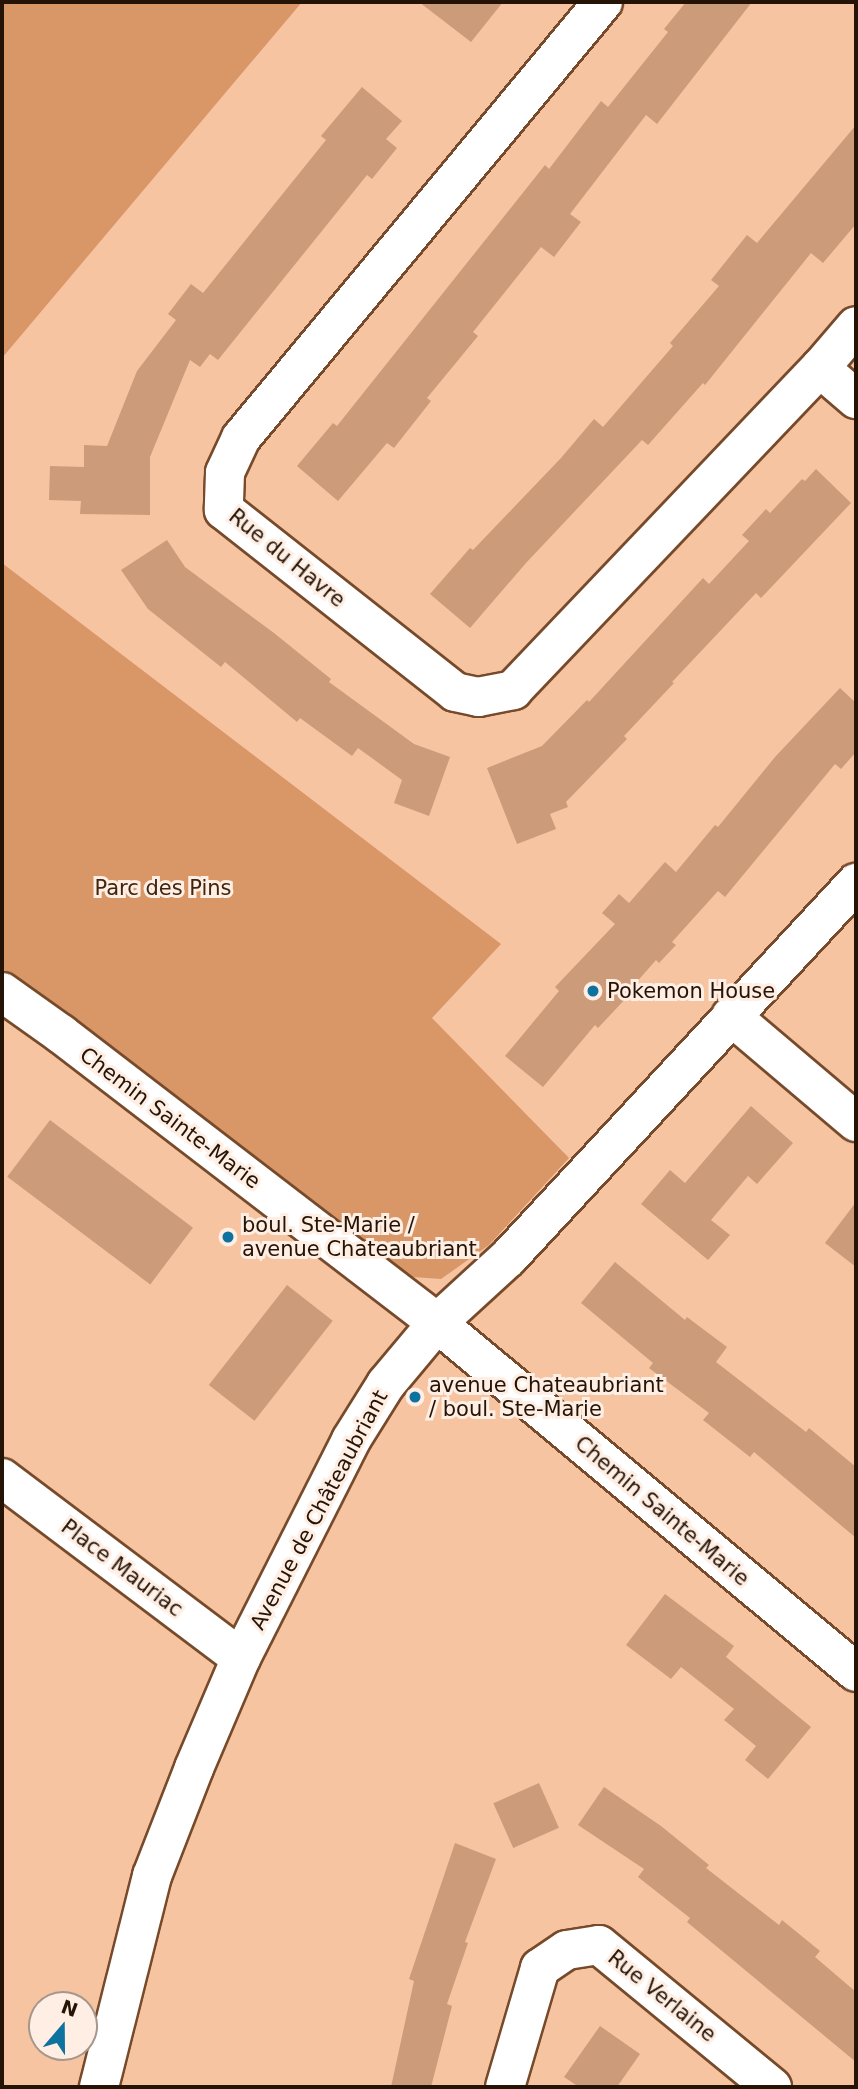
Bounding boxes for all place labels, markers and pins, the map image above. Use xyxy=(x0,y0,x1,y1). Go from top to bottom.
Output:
place label: Pokemon House xyxy=(607,978,775,1004)
marker: Pokemon House xyxy=(585,983,601,999)
place label: boul. Ste-Marie / avenue Chateaubriant xyxy=(242,1212,477,1262)
marker: boul. Ste-Marie / avenue Chateaubriant xyxy=(220,1229,236,1245)
place label: avenue Chateaubriant / boul. Ste-Marie xyxy=(429,1372,664,1422)
marker: avenue Chateaubriant / boul. Ste-Marie xyxy=(407,1389,423,1405)

